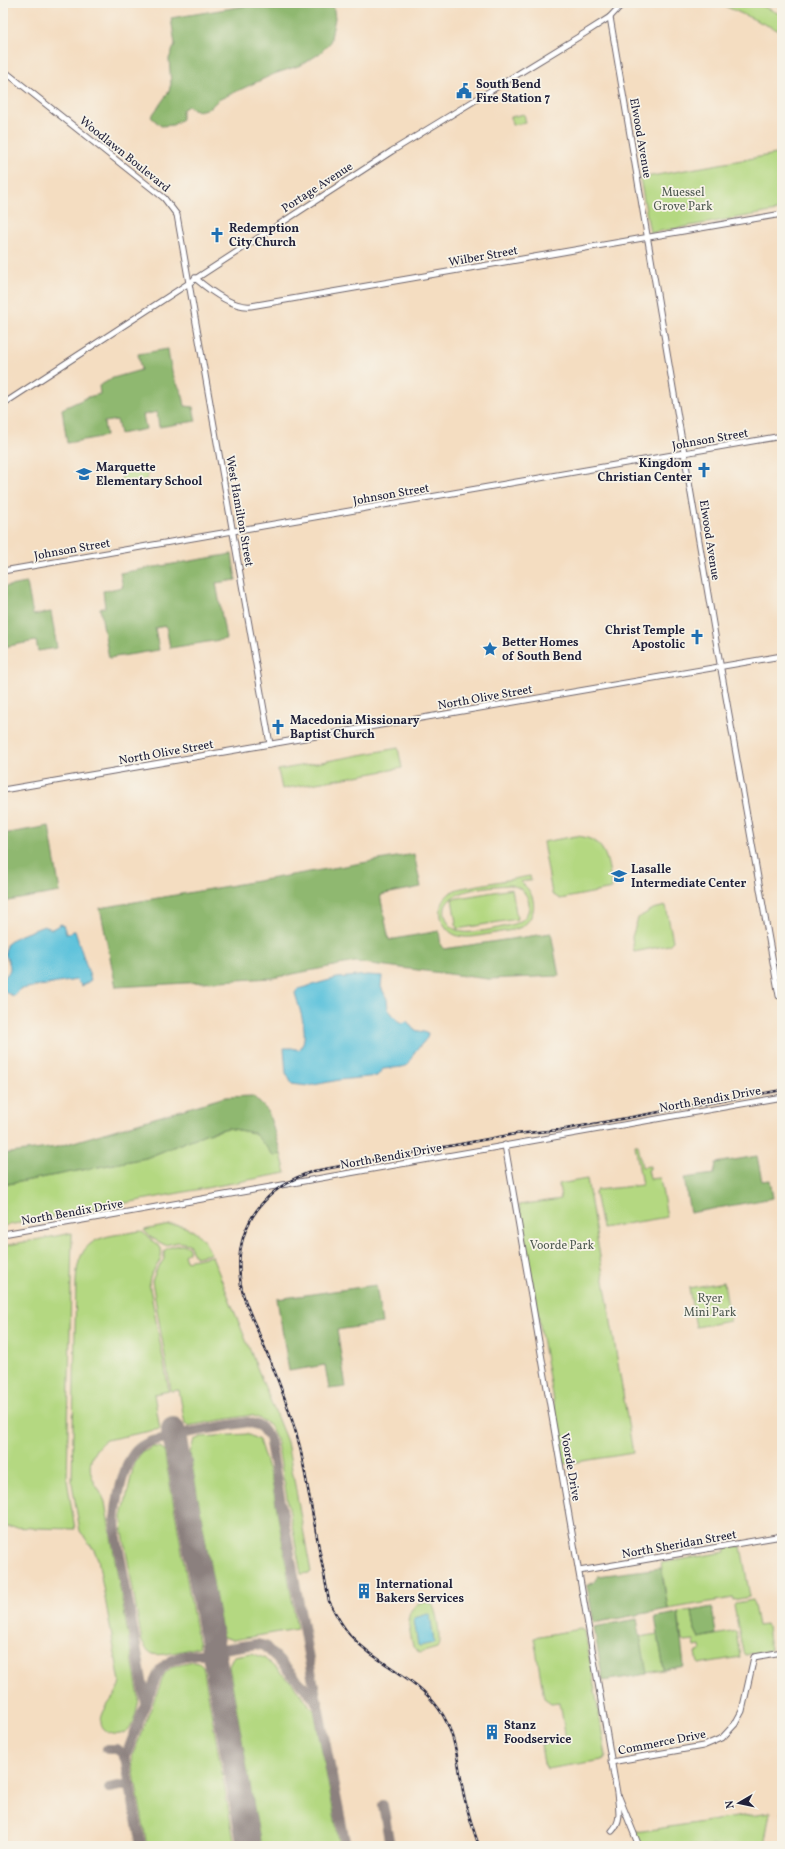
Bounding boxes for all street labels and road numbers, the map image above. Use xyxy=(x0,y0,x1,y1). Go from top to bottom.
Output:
street label: Elwood Avenue xyxy=(625,97,655,180)
street label: Woodlawn Boulevard xyxy=(76,113,173,197)
street label: Portage Avenue xyxy=(279,159,356,217)
street label: Wilber Street xyxy=(447,243,519,271)
street label: Johnson Street xyxy=(671,425,750,455)
street label: West Hamilton Street xyxy=(221,454,257,568)
street label: Johnson Street xyxy=(352,480,431,510)
street label: Elwood Avenue xyxy=(695,499,723,582)
street label: Johnson Street xyxy=(33,535,112,565)
street label: North Olive Street xyxy=(437,682,534,714)
street label: North Olive Street xyxy=(118,737,215,769)
street label: North Bendix Drive xyxy=(658,1083,762,1117)
street label: North Bendix Drive xyxy=(339,1140,443,1174)
street label: North Bendix Drive xyxy=(20,1196,124,1230)
street label: Voorde Drive xyxy=(556,1432,584,1503)
street label: North Sheridan Street xyxy=(621,1527,738,1563)
street label: Commerce Drive xyxy=(617,1727,708,1759)

